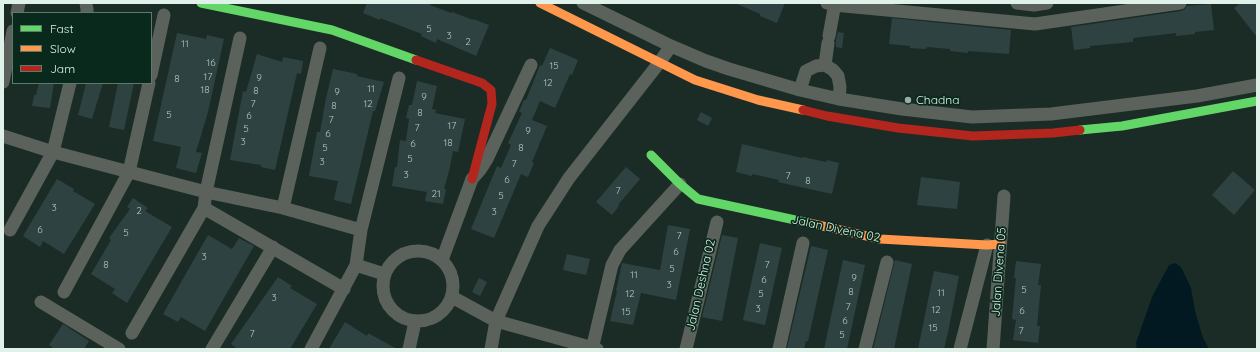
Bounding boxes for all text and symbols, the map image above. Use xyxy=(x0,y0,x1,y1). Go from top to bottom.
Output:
legend xyxy=(12,12,152,84)
text: Fast xyxy=(50,21,74,36)
house number: 5 xyxy=(426,23,432,35)
house number: 3 xyxy=(446,30,452,42)
house number: 2 xyxy=(465,36,471,48)
house number: 11 xyxy=(181,38,189,50)
text: Slow xyxy=(50,41,76,56)
house number: 16 xyxy=(206,57,216,69)
house number: 15 xyxy=(549,60,559,72)
text: Jam xyxy=(50,61,75,76)
house number: 17 xyxy=(204,71,212,83)
house number: 9 xyxy=(256,72,262,84)
house number: 8 xyxy=(174,73,180,85)
house number: 12 xyxy=(543,77,553,89)
house number: 11 xyxy=(367,83,375,95)
house number: 18 xyxy=(200,84,210,96)
house number: 8 xyxy=(253,85,259,97)
house number: 9 xyxy=(334,86,340,98)
house number: 9 xyxy=(421,91,427,103)
place label: Chadna xyxy=(916,93,959,107)
marker: Chadna xyxy=(903,95,913,105)
house number: 7 xyxy=(250,98,256,110)
house number: 12 xyxy=(363,98,373,110)
house number: 8 xyxy=(331,100,337,112)
house number: 8 xyxy=(417,107,423,119)
house number: 5 xyxy=(166,109,172,121)
house number: 6 xyxy=(246,110,252,122)
house number: 7 xyxy=(328,114,334,126)
house number: 17 xyxy=(448,120,456,132)
house number: 7 xyxy=(414,122,420,134)
house number: 5 xyxy=(243,123,249,135)
house number: 9 xyxy=(525,125,531,137)
house number: 6 xyxy=(325,128,331,140)
house number: 3 xyxy=(240,136,246,148)
house number: 18 xyxy=(443,137,453,149)
house number: 6 xyxy=(410,138,416,150)
house number: 5 xyxy=(322,142,328,154)
house number: 8 xyxy=(518,142,524,154)
house number: 5 xyxy=(407,153,413,165)
house number: 3 xyxy=(319,156,325,168)
house number: 7 xyxy=(511,158,517,170)
house number: 3 xyxy=(403,169,409,181)
house number: 7 xyxy=(785,170,791,182)
house number: 6 xyxy=(504,174,510,186)
house number: 8 xyxy=(805,175,811,187)
house number: 7 xyxy=(615,185,621,197)
house number: 21 xyxy=(431,188,441,200)
house number: 5 xyxy=(498,190,504,202)
house number: 3 xyxy=(51,202,57,214)
house number: 2 xyxy=(136,205,142,217)
house number: 3 xyxy=(491,206,497,218)
street label: Jalan Divena 02 xyxy=(791,213,881,245)
house number: 6 xyxy=(37,224,43,236)
house number: 5 xyxy=(123,227,129,239)
street label: Jalan Divena 05 xyxy=(989,227,1009,317)
house number: 7 xyxy=(676,230,682,242)
street label: Jalan Deshna 02 xyxy=(683,238,719,332)
house number: 6 xyxy=(673,246,679,258)
house number: 3 xyxy=(201,251,207,263)
house number: 8 xyxy=(103,259,109,271)
house number: 7 xyxy=(764,259,770,271)
house number: 5 xyxy=(669,263,675,275)
house number: 11 xyxy=(630,269,638,281)
house number: 9 xyxy=(851,272,857,284)
house number: 6 xyxy=(761,274,767,286)
house number: 3 xyxy=(666,279,672,291)
house number: 5 xyxy=(1021,284,1027,296)
house number: 8 xyxy=(848,286,854,298)
house number: 11 xyxy=(937,287,945,299)
house number: 12 xyxy=(625,288,635,300)
house number: 5 xyxy=(758,288,764,300)
house number: 3 xyxy=(271,292,277,304)
house number: 7 xyxy=(845,301,851,313)
house number: 3 xyxy=(755,303,761,315)
house number: 12 xyxy=(931,304,941,316)
house number: 6 xyxy=(1019,305,1025,317)
house number: 15 xyxy=(621,306,631,318)
house number: 6 xyxy=(842,315,848,327)
house number: 15 xyxy=(928,322,938,334)
house number: 7 xyxy=(1018,325,1024,337)
house number: 7 xyxy=(249,328,255,340)
house number: 5 xyxy=(839,329,845,341)

